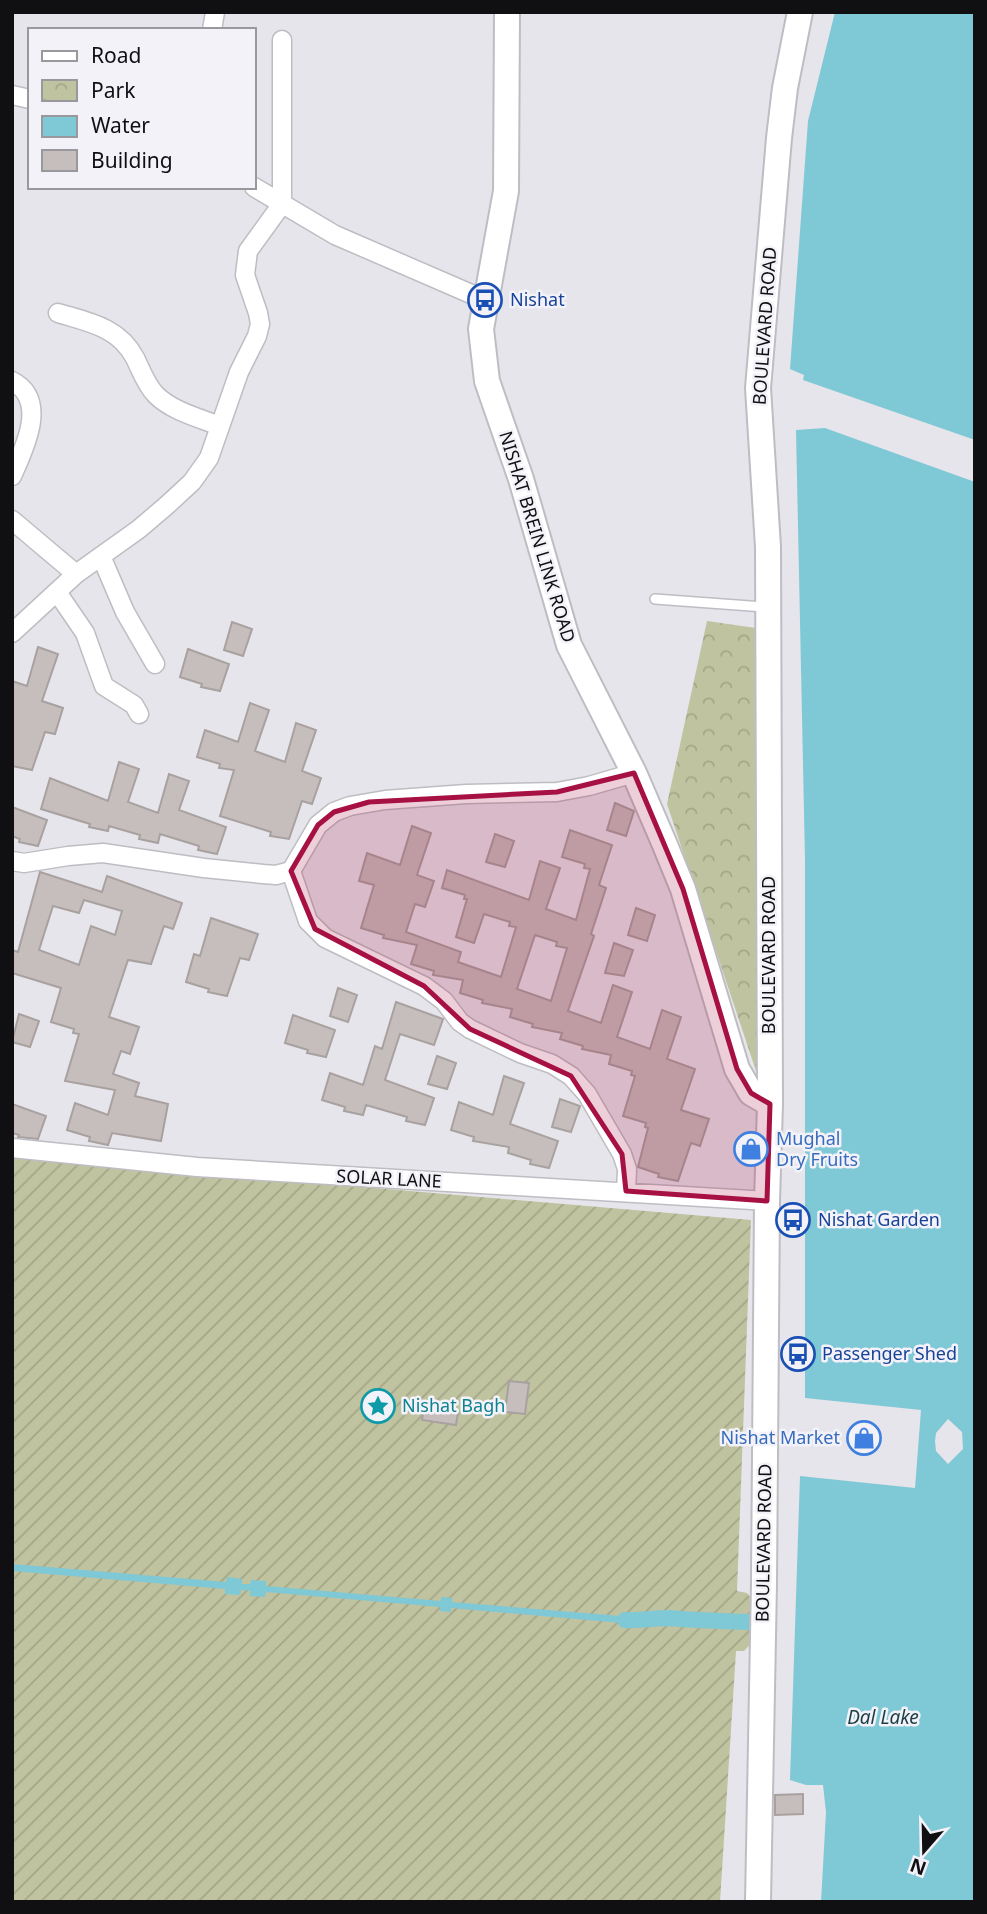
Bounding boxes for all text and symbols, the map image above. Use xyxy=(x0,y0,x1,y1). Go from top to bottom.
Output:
legend xyxy=(28,28,256,189)
text: Road xyxy=(91,41,141,69)
text: Park xyxy=(91,76,136,104)
text: Water xyxy=(91,111,150,139)
text: Building xyxy=(91,146,173,174)
street label: BOULEVARD ROAD xyxy=(747,246,782,406)
bus stop icon: Nishat xyxy=(466,281,504,319)
place label: Nishat xyxy=(510,287,565,311)
street label: NISHAT BREIN LINK ROAD xyxy=(494,428,582,645)
street label: BOULEVARD ROAD xyxy=(756,876,780,1034)
place label: Mughal Dry Fruits xyxy=(776,1126,858,1171)
shop icon: Mughal Dry Fruits xyxy=(732,1130,770,1168)
street label: SOLAR LANE xyxy=(336,1163,442,1193)
bus stop icon: Nishat Garden xyxy=(774,1201,812,1239)
place label: Nishat Garden xyxy=(818,1207,940,1231)
bus stop icon: Passenger Shed xyxy=(779,1335,817,1373)
place label: Passenger Shed xyxy=(822,1341,957,1365)
place icon: Nishat Bagh xyxy=(359,1387,397,1425)
place label: Nishat Bagh xyxy=(402,1393,505,1417)
shop icon: Nishat Market xyxy=(845,1419,883,1457)
place label: Nishat Market xyxy=(721,1425,840,1449)
street label: BOULEVARD ROAD xyxy=(750,1464,776,1622)
water label: Dal Lake xyxy=(847,1704,919,1730)
north arrow xyxy=(889,1816,959,1886)
text: N xyxy=(906,1852,930,1882)

